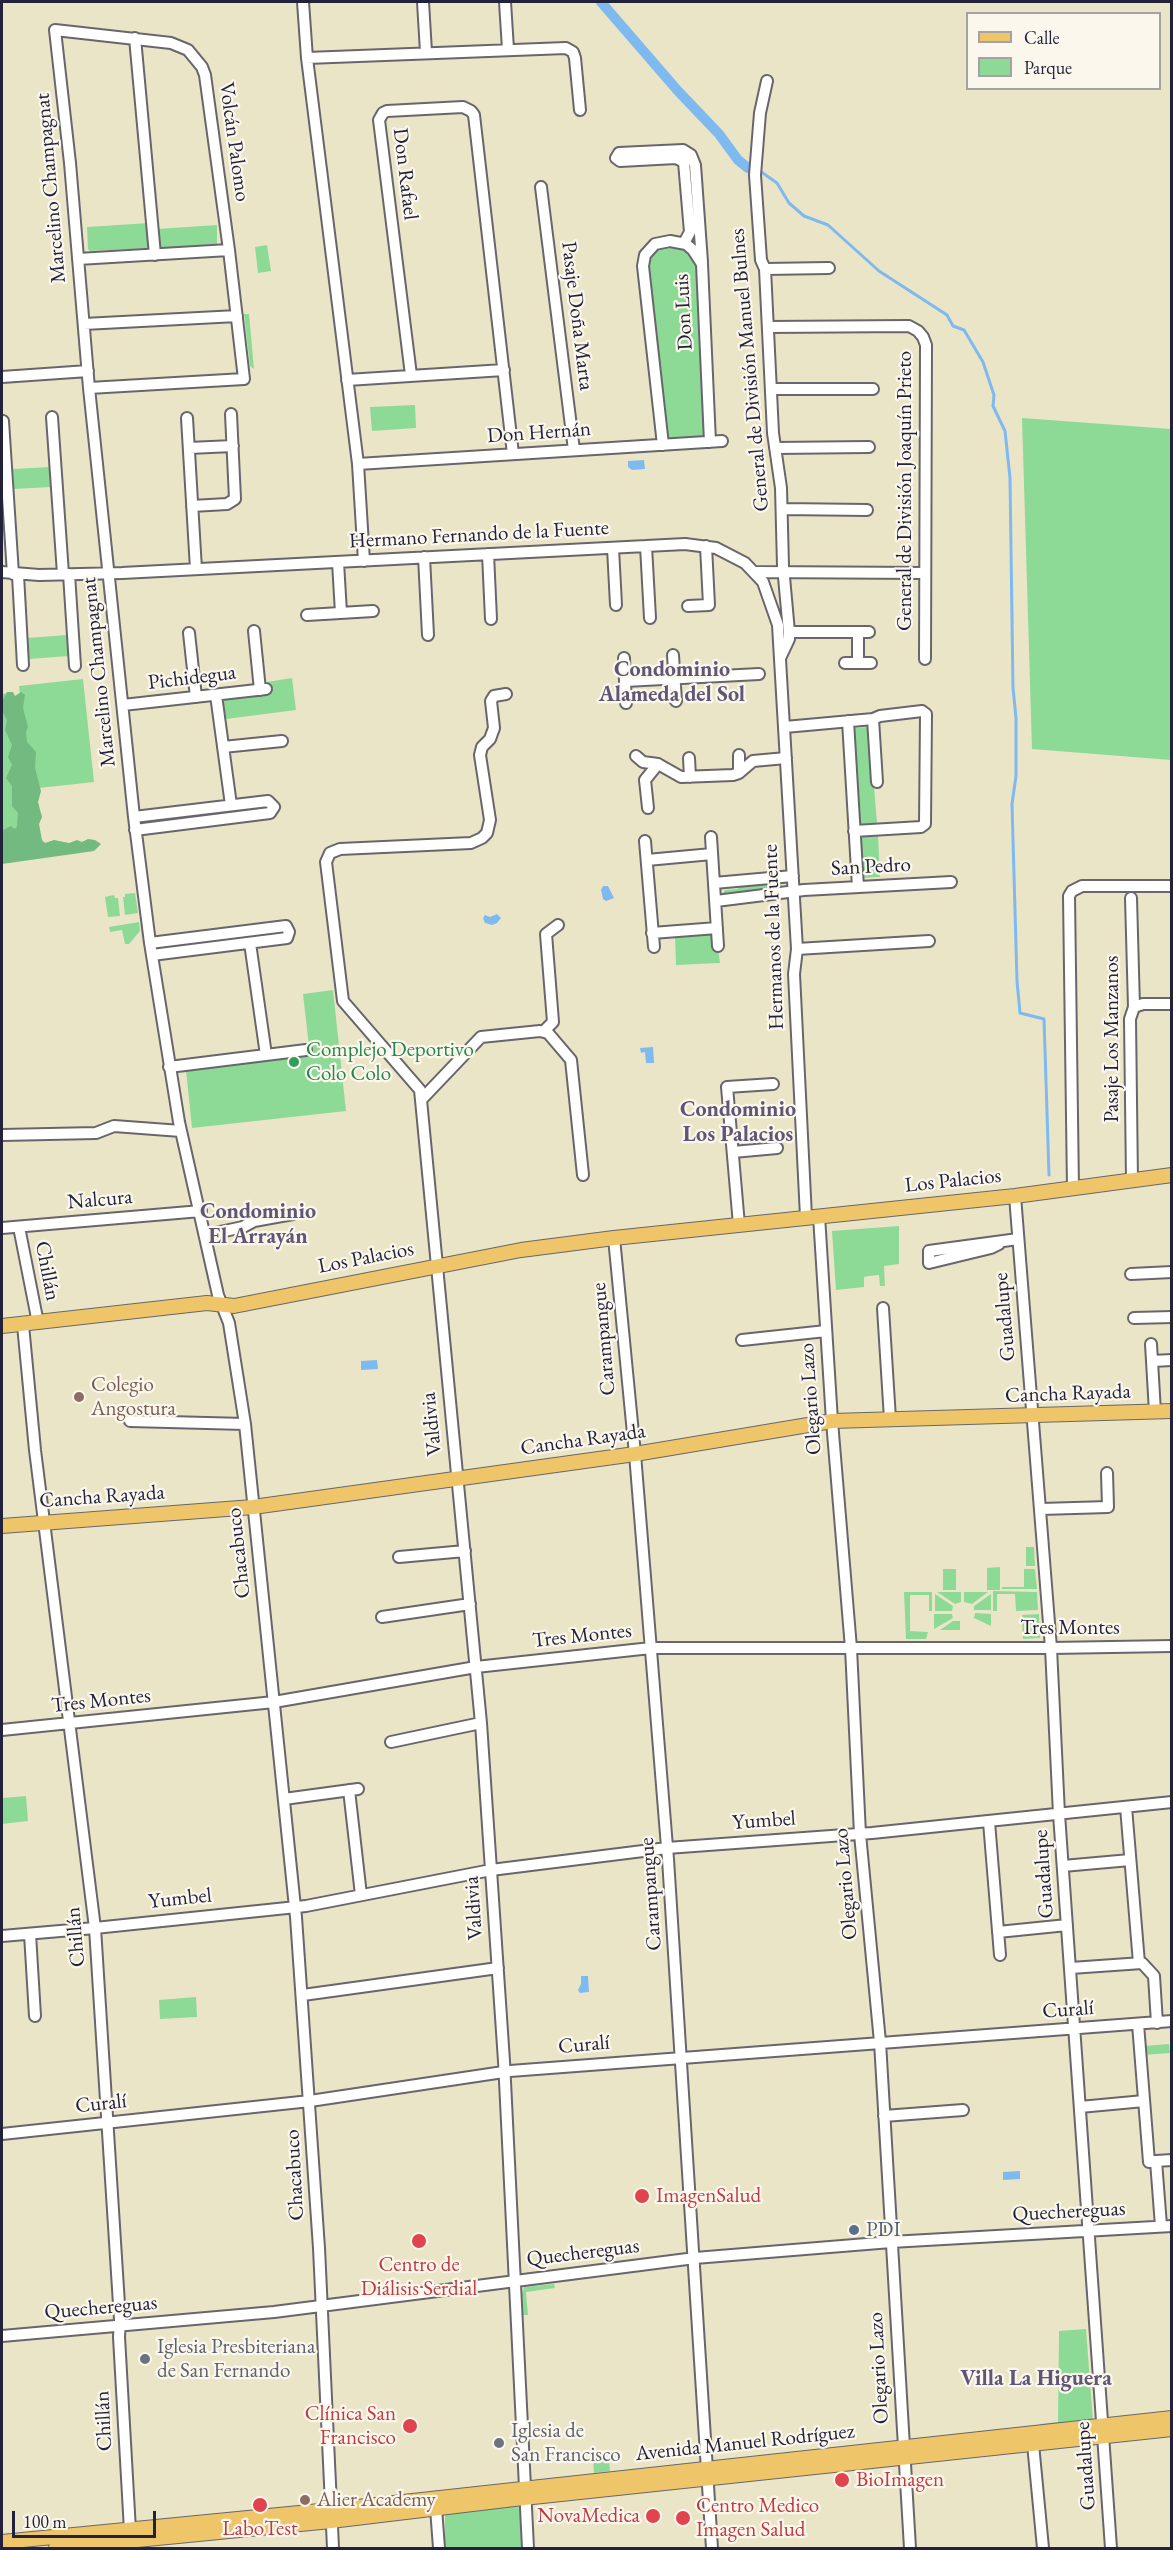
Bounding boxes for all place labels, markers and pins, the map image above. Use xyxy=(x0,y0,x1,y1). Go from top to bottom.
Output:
place label: Complejo Deportivo Colo Colo xyxy=(306,1037,474,1087)
marker: Complejo Deportivo Colo Colo xyxy=(287,1055,301,1069)
place label: Colegio Angostura xyxy=(91,1372,176,1422)
marker: Colegio Angostura xyxy=(72,1390,86,1404)
place label: ImagenSalud xyxy=(656,2183,761,2209)
marker: ImagenSalud xyxy=(633,2187,651,2205)
place label: PDI xyxy=(866,2217,901,2243)
marker: PDI xyxy=(847,2223,861,2237)
marker: Centro de Diálisis Serdial xyxy=(410,2232,428,2250)
place label: Centro de Diálisis Serdial xyxy=(361,2252,477,2302)
place label: Iglesia Presbiteriana de San Fernando xyxy=(157,2334,315,2384)
marker: Iglesia Presbiteriana de San Fernando xyxy=(138,2352,152,2366)
place label: Clínica San Francisco xyxy=(305,2401,396,2451)
marker: Clínica San Francisco xyxy=(401,2417,419,2435)
place label: Iglesia de San Francisco xyxy=(511,2418,621,2468)
marker: Iglesia de San Francisco xyxy=(492,2436,506,2450)
place label: BioImagen xyxy=(856,2467,944,2493)
marker: BioImagen xyxy=(833,2471,851,2489)
place label: Alier Academy xyxy=(317,2487,436,2513)
marker: Alier Academy xyxy=(298,2493,312,2507)
place label: Centro Medico Imagen Salud xyxy=(696,2493,819,2543)
marker: LaboTest xyxy=(251,2496,269,2514)
place label: NovaMedica xyxy=(537,2503,640,2529)
marker: NovaMedica xyxy=(644,2507,662,2525)
marker: Centro Medico Imagen Salud xyxy=(674,2509,692,2527)
place label: LaboTest xyxy=(222,2516,298,2542)

